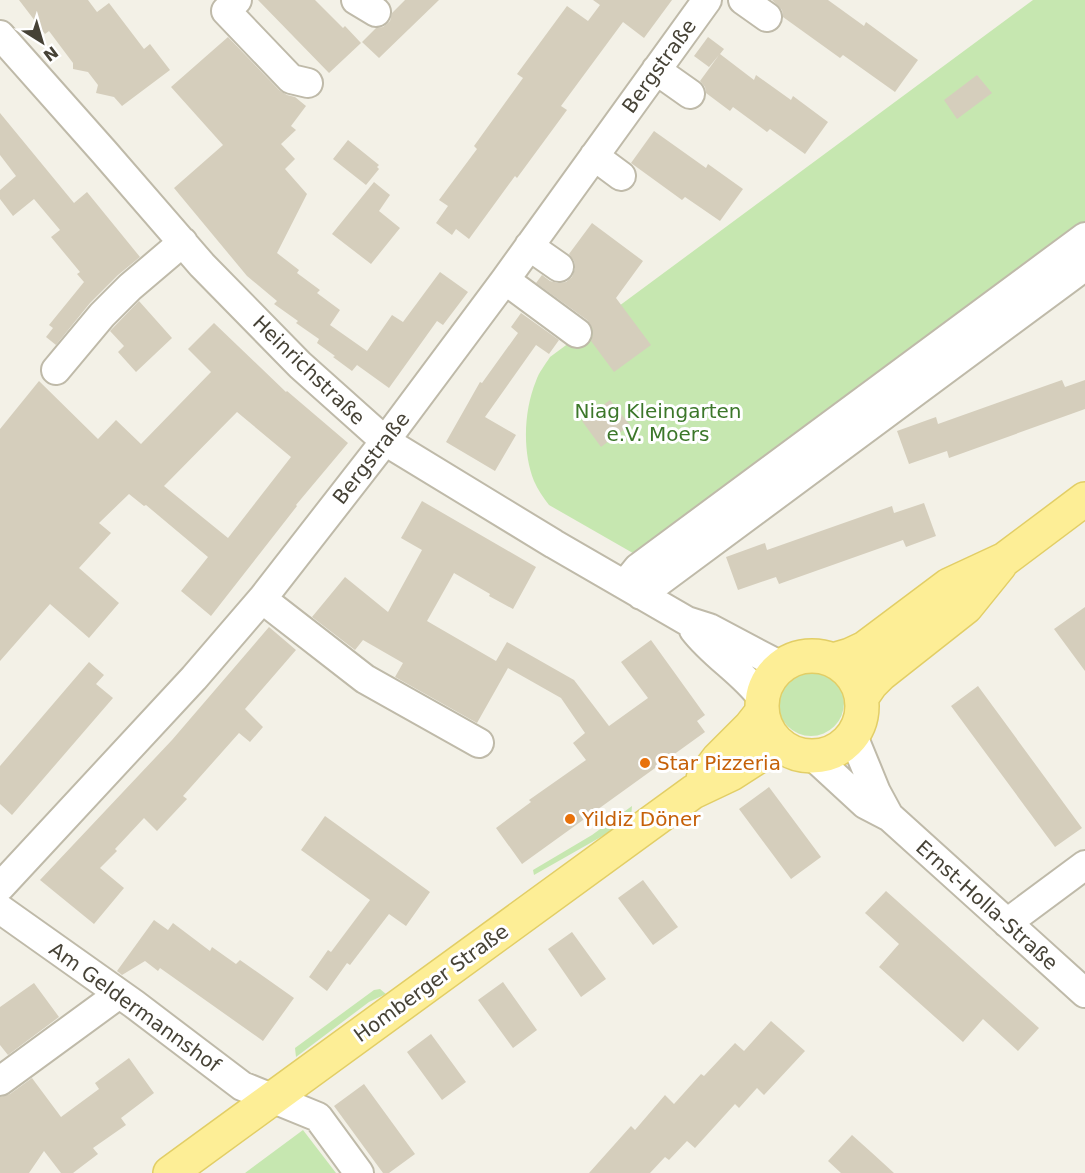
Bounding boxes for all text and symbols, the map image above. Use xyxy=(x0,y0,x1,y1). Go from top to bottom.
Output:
north arrow xyxy=(12,12,72,72)
street label: Bergstraße xyxy=(617,14,701,118)
text: N xyxy=(40,42,62,65)
street label: Heinrichstraße xyxy=(248,310,370,430)
park label: Niag Kleingarten e.V. Moers xyxy=(574,399,742,446)
street label: Bergstraße xyxy=(328,407,414,509)
place label: Star Pizzeria xyxy=(657,751,781,775)
marker: Star Pizzeria xyxy=(638,756,652,770)
place label: Yildiz Döner xyxy=(581,807,701,831)
marker: Yildiz Döner xyxy=(563,812,577,826)
street label: Ernst-Holla-Straße xyxy=(911,835,1063,975)
street label: Homberger Straße xyxy=(349,919,513,1047)
street label: Am Geldermannshof xyxy=(45,937,226,1078)

